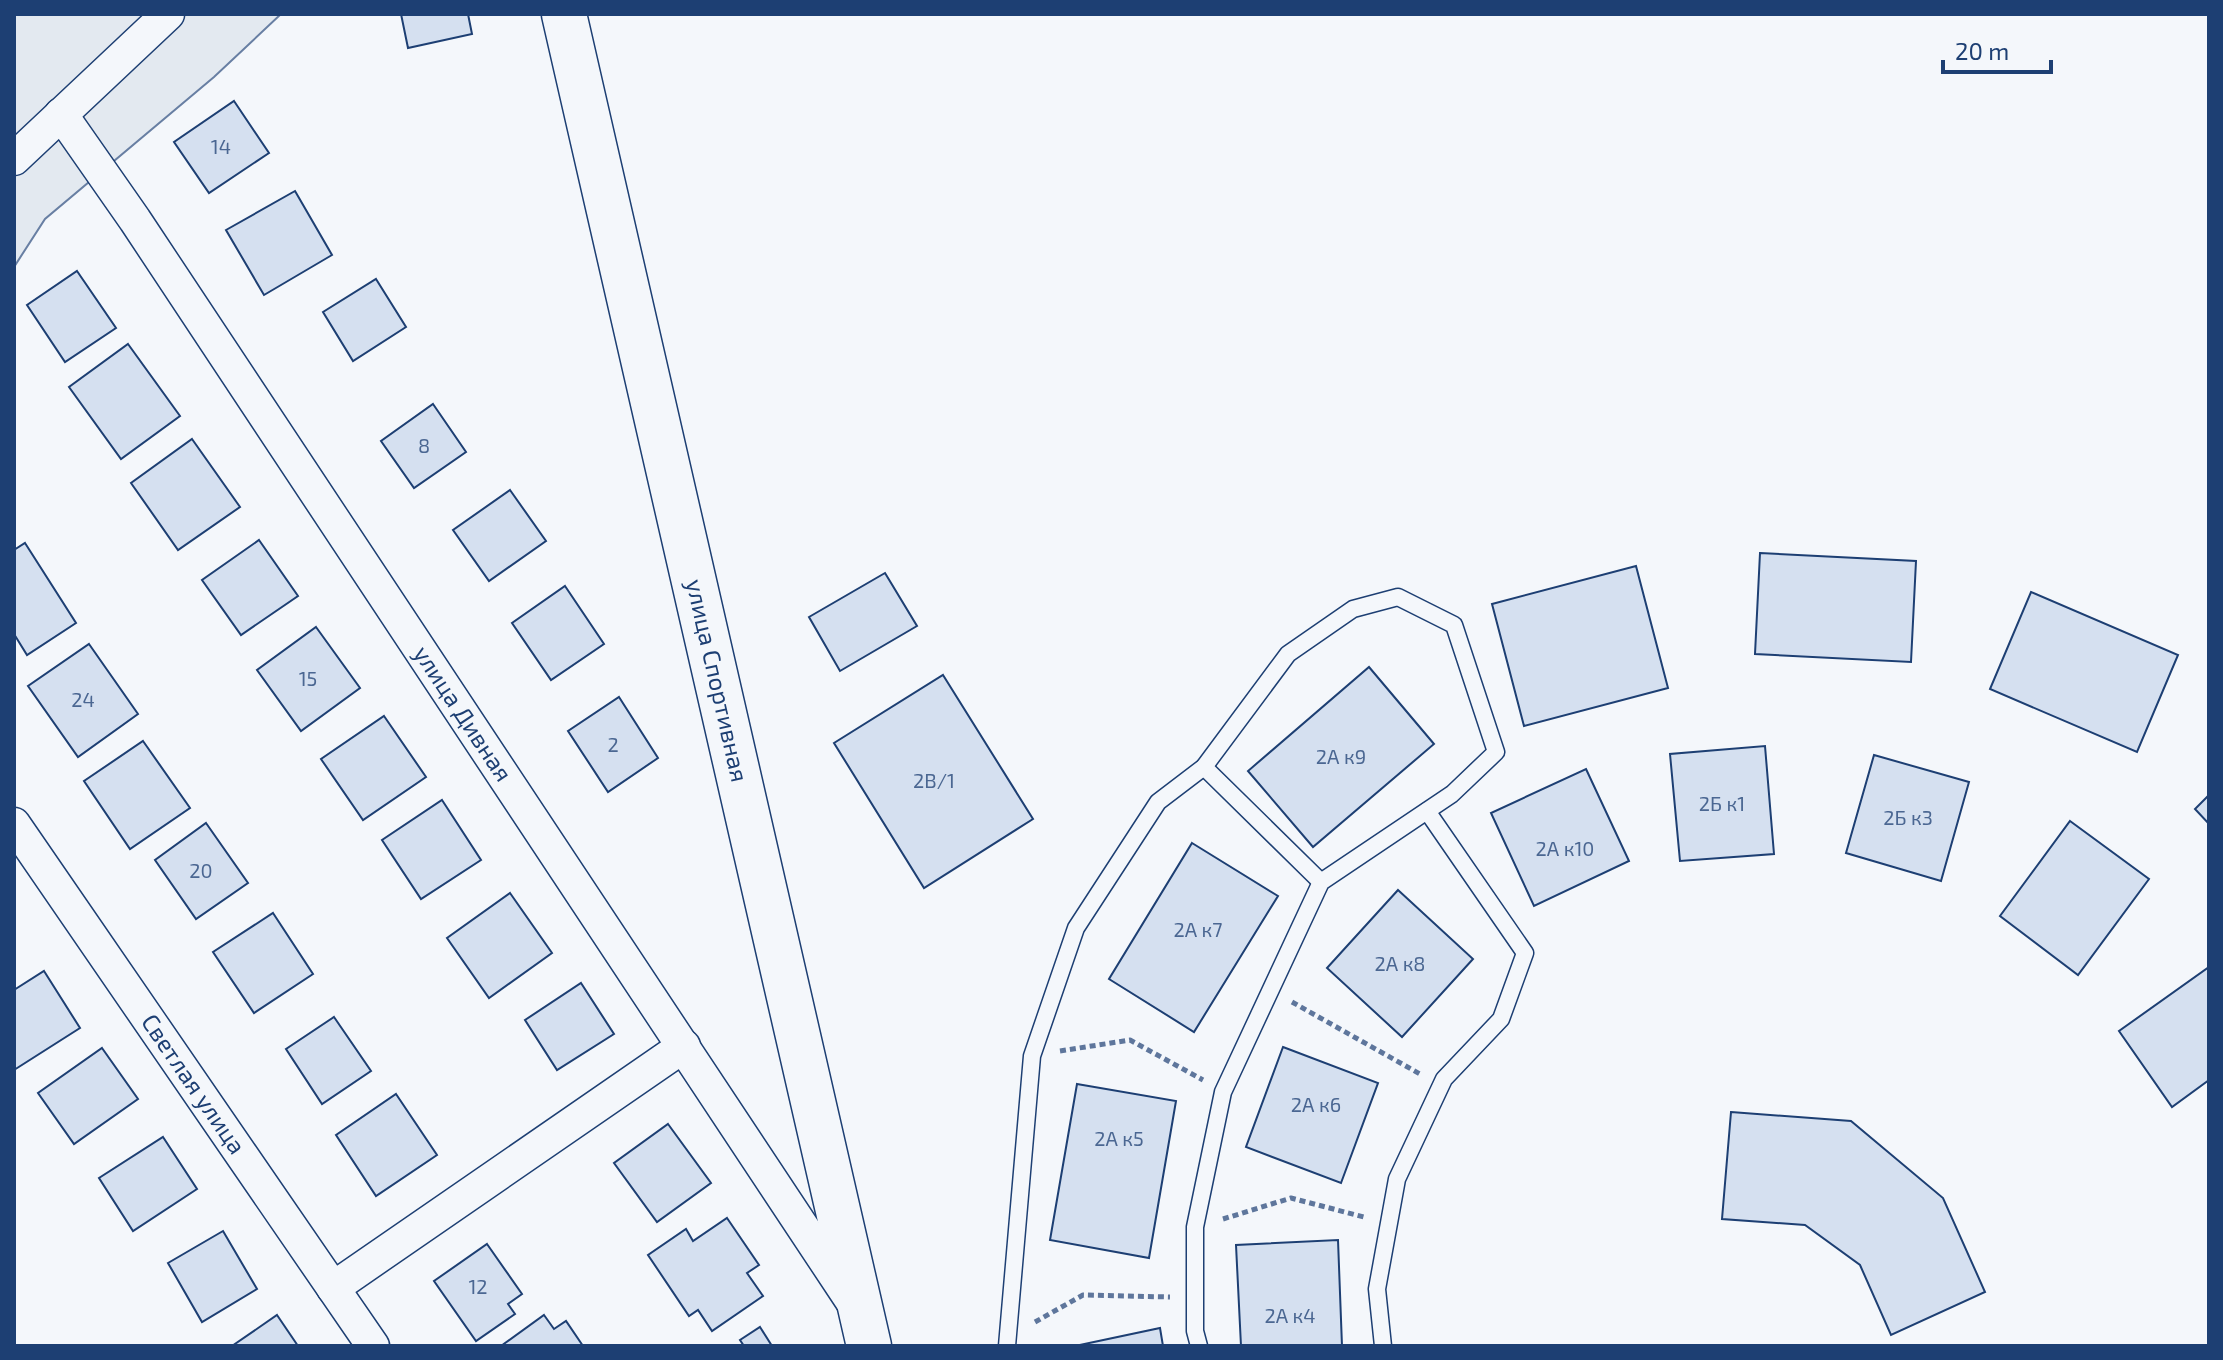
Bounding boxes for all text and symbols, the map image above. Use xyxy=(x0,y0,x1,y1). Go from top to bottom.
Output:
scale bar xyxy=(1943,24,2051,74)
text: 20 m xyxy=(1955,36,2009,65)
house number: 14 xyxy=(211,134,231,158)
house number: 8 xyxy=(418,433,430,457)
street label: улица Спортивная xyxy=(680,576,755,785)
street label: улица Дивная xyxy=(408,640,519,787)
house number: 15 xyxy=(299,666,317,690)
house number: 24 xyxy=(71,687,95,711)
house number: 2 xyxy=(607,732,619,756)
house number: 2А к9 xyxy=(1316,744,1366,768)
house number: 2В/1 xyxy=(913,768,955,792)
house number: 2Б к1 xyxy=(1699,791,1745,815)
house number: 2Б к3 xyxy=(1883,805,1933,829)
house number: 2А к10 xyxy=(1536,836,1594,860)
house number: 20 xyxy=(189,858,213,882)
house number: 2А к7 xyxy=(1173,917,1223,941)
house number: 2А к8 xyxy=(1375,951,1426,975)
street label: Светлая улица xyxy=(136,1008,253,1159)
house number: 2А к6 xyxy=(1291,1092,1341,1116)
house number: 2А к5 xyxy=(1094,1126,1144,1150)
house number: 12 xyxy=(468,1274,488,1298)
house number: 2А к4 xyxy=(1264,1303,1316,1327)

